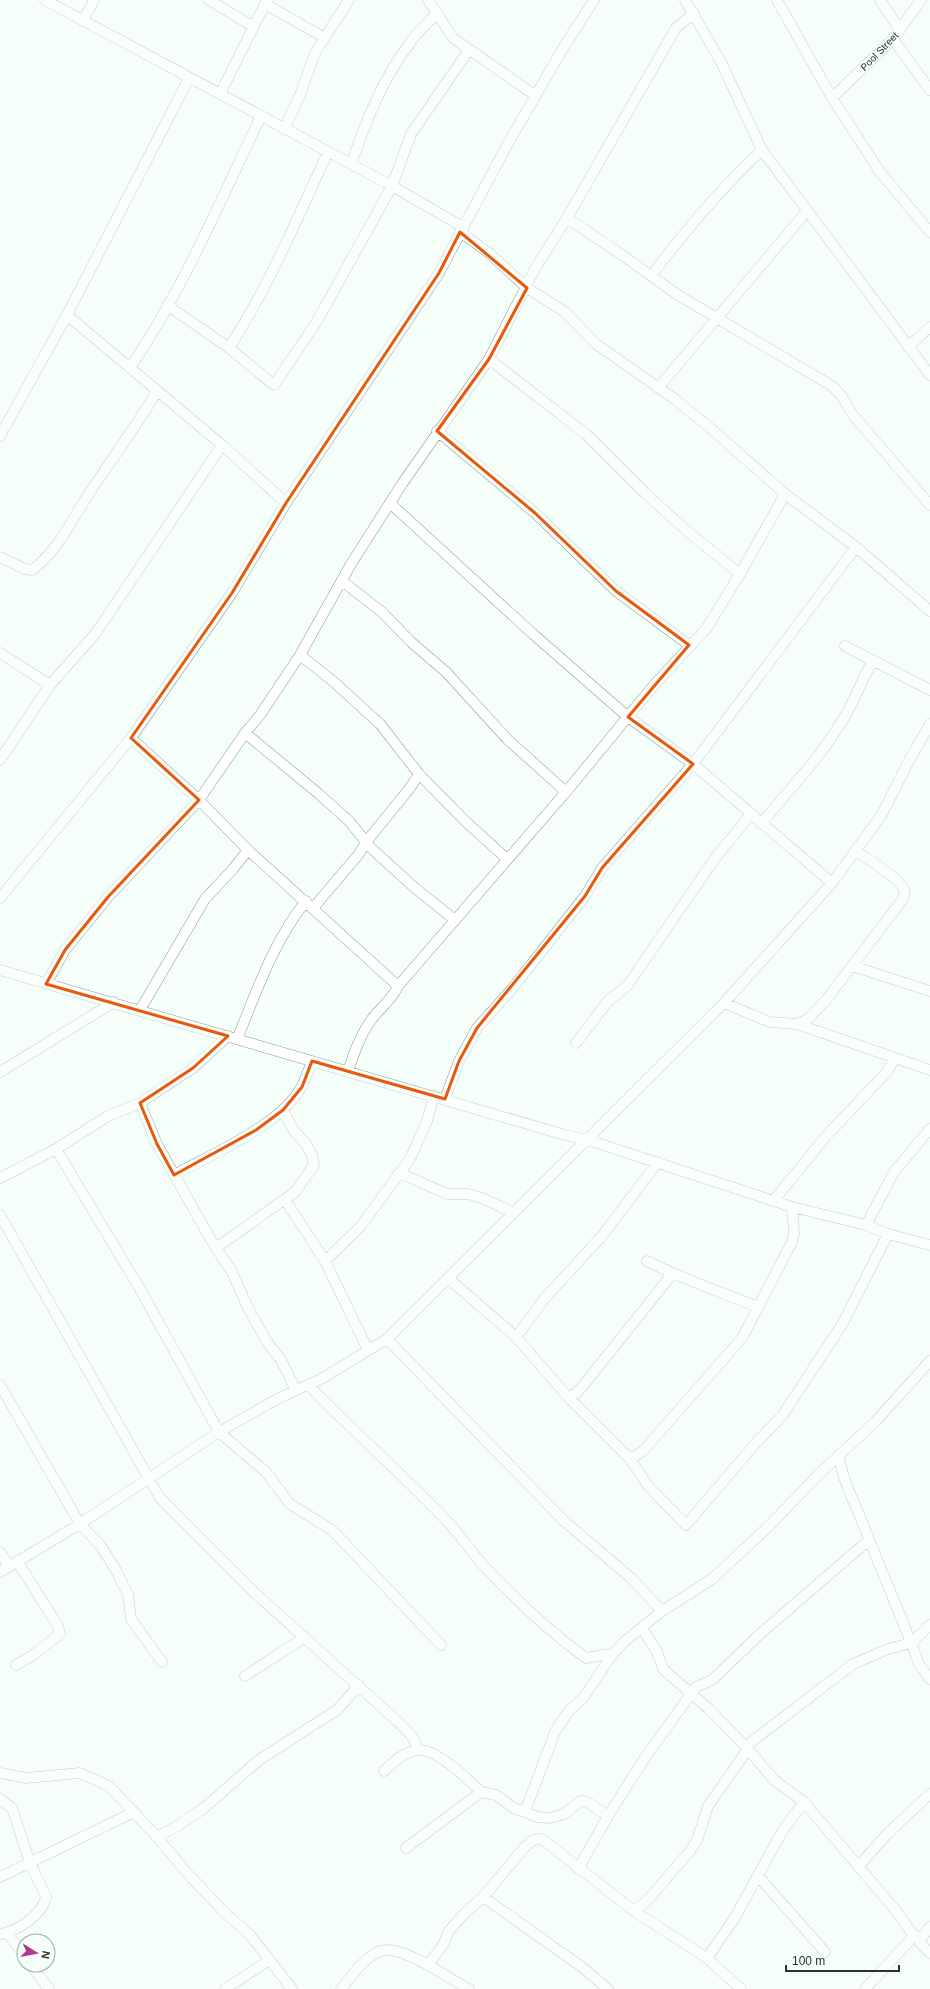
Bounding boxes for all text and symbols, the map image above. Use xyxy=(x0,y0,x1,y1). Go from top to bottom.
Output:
street label: Pool Street xyxy=(858,30,901,73)
north arrow xyxy=(16,1933,56,1973)
scale bar xyxy=(786,1947,899,1973)
text: N xyxy=(39,1950,52,1960)
text: 100 m xyxy=(792,1954,825,1968)

